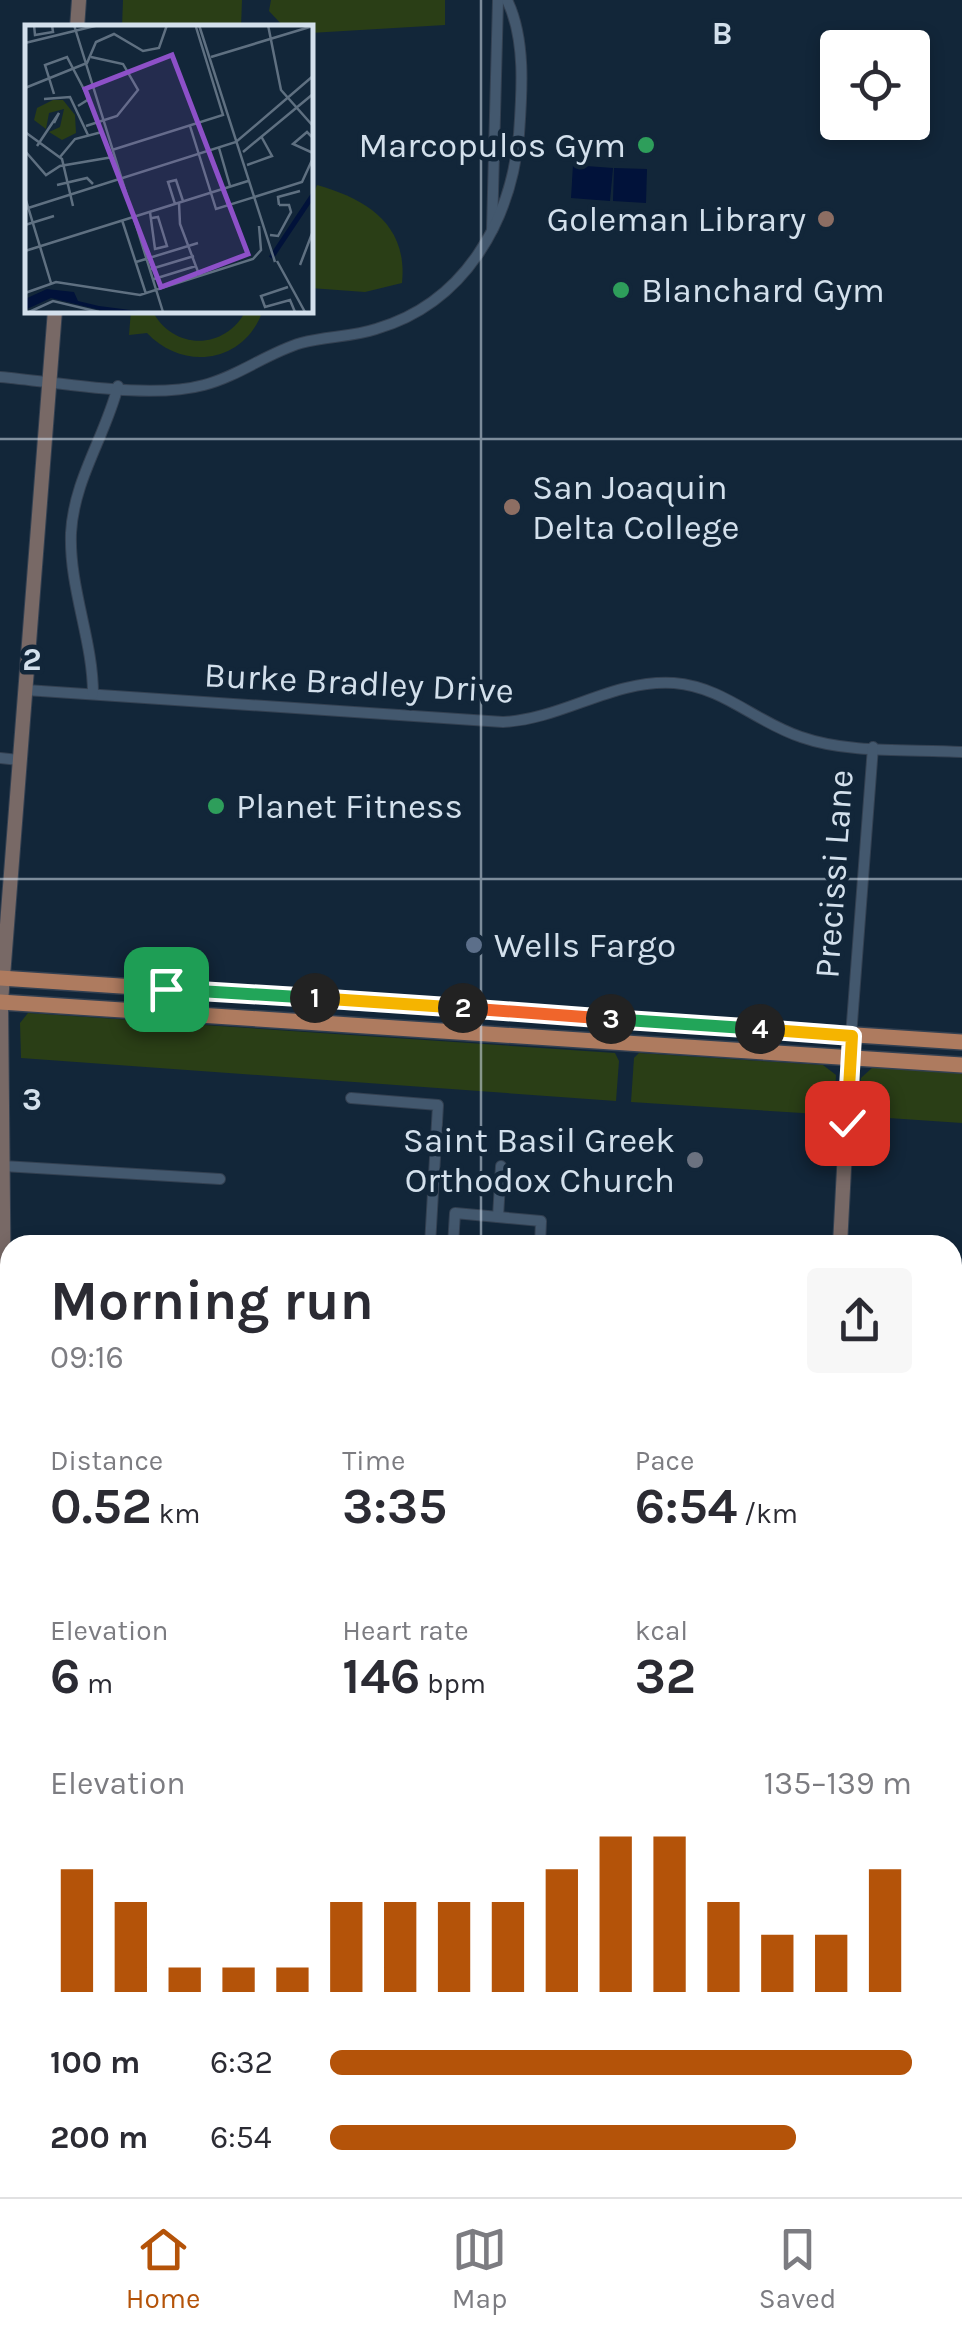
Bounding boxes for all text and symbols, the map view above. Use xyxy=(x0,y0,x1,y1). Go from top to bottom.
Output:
text: B xyxy=(712,15,732,52)
inset map xyxy=(25,25,312,312)
map controls xyxy=(820,30,930,140)
button: locate xyxy=(820,30,930,140)
place label: Marcopulos Gym xyxy=(358,125,626,166)
marker: Marcopulos Gym xyxy=(635,134,657,156)
place label: Goleman Library xyxy=(547,199,806,240)
marker: Goleman Library xyxy=(815,208,837,230)
place label: Blanchard Gym xyxy=(641,270,885,311)
marker: Blanchard Gym xyxy=(610,279,632,301)
place label: San Joaquin Delta College xyxy=(532,467,740,548)
marker: San Joaquin Delta College xyxy=(501,496,523,518)
text: 2 xyxy=(22,641,42,678)
street label: Burke Bradley Drive xyxy=(203,654,515,712)
street label: Precissi Lane xyxy=(806,768,862,980)
place label: Planet Fitness xyxy=(236,786,463,827)
marker: Planet Fitness xyxy=(205,795,227,817)
place label: Wells Fargo xyxy=(494,925,676,966)
marker: Wells Fargo xyxy=(463,934,485,956)
pin xyxy=(124,947,209,1032)
icon: arrive xyxy=(139,962,194,1017)
pin: 1 xyxy=(290,973,340,1023)
text: 1 xyxy=(310,981,320,1014)
pin: 2 xyxy=(438,983,488,1033)
text: 2 xyxy=(455,991,471,1024)
pin: 3 xyxy=(586,994,636,1044)
text: 3 xyxy=(602,1002,620,1035)
pin: 4 xyxy=(735,1004,785,1054)
text: 4 xyxy=(752,1012,768,1045)
text: 3 xyxy=(22,1081,42,1118)
pin xyxy=(805,1081,890,1166)
icon: check xyxy=(820,1096,875,1151)
place label: Saint Basil Greek Orthodox Church xyxy=(403,1120,675,1201)
marker: Saint Basil Greek Orthodox Church xyxy=(684,1149,706,1171)
button: share xyxy=(807,1268,912,1373)
text: Morning run xyxy=(50,1269,374,1333)
text: 09:16 xyxy=(50,1339,124,1376)
text: Distance xyxy=(50,1444,163,1477)
text: Time xyxy=(342,1444,405,1477)
text: Pace xyxy=(635,1444,694,1477)
text: 0.52 xyxy=(50,1477,152,1536)
text: 3:35 xyxy=(342,1477,447,1536)
text: 6:54 xyxy=(635,1477,737,1536)
text: km xyxy=(152,1497,200,1530)
text: /km xyxy=(737,1497,798,1530)
text: Elevation xyxy=(50,1614,169,1647)
text: Heart rate xyxy=(342,1614,469,1647)
text: kcal xyxy=(635,1614,688,1647)
text: 6 xyxy=(50,1647,80,1706)
text: 146 xyxy=(342,1647,420,1706)
text: 32 xyxy=(635,1647,696,1706)
text: m xyxy=(80,1667,113,1700)
text: bpm xyxy=(420,1667,486,1700)
text: Elevation xyxy=(50,1765,185,1802)
text: 135–139 m xyxy=(764,1765,912,1802)
text: 100 m xyxy=(50,2044,140,2081)
text: 6:32 xyxy=(210,2044,273,2081)
text: 200 m xyxy=(50,2119,148,2156)
text: 6:54 xyxy=(210,2119,272,2156)
tab: Home xyxy=(126,2222,200,2315)
tab: Map xyxy=(452,2222,507,2315)
tab: Saved xyxy=(759,2222,836,2315)

